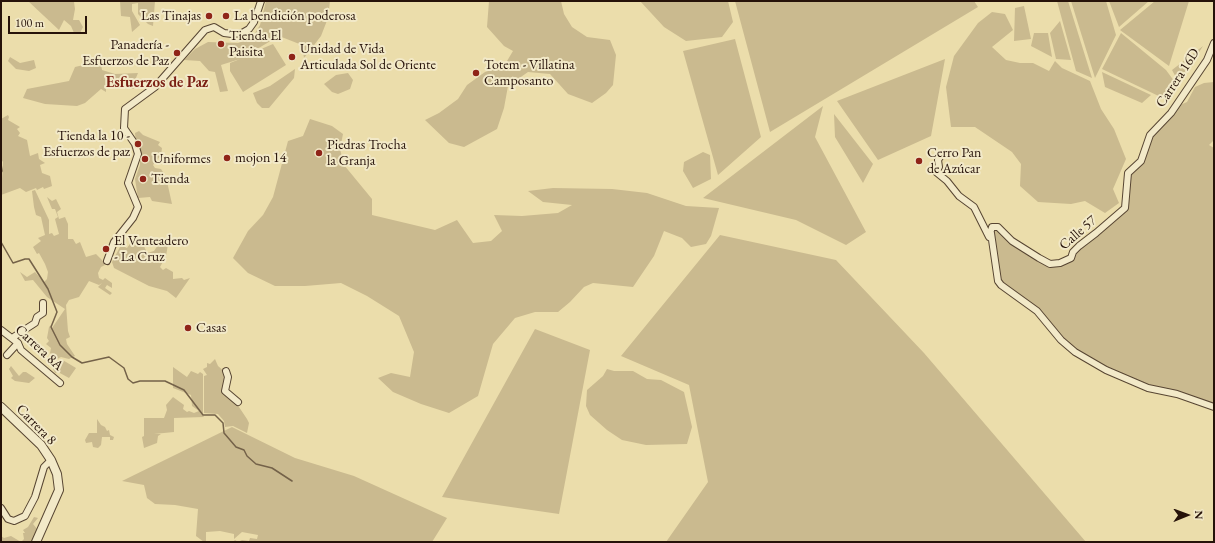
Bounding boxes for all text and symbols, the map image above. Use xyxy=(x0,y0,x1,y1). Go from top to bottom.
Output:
scale bar xyxy=(10,8,89,34)
place label: Las Tinajas xyxy=(141,8,201,24)
place label: La bendición poderosa xyxy=(234,8,356,24)
marker: Las Tinajas xyxy=(204,11,214,21)
marker: La bendición poderosa xyxy=(221,11,231,21)
text: 100 m xyxy=(15,15,44,31)
place label: Tienda El Paisita xyxy=(229,28,281,60)
place label: Panadería - Esfuerzos de Paz xyxy=(82,37,169,70)
marker: Tienda El Paisita xyxy=(216,39,226,49)
place label: Unidad de Vida Articulada Sol de Oriente xyxy=(300,41,436,74)
street label: Carrera 16D xyxy=(1153,45,1203,111)
marker: Panadería - Esfuerzos de Paz xyxy=(172,48,182,58)
marker: Unidad de Vida Articulada Sol de Oriente xyxy=(287,52,297,62)
place label: Totem - Villatina Camposanto xyxy=(484,57,575,90)
marker: Totem - Villatina Camposanto xyxy=(471,68,481,78)
district label: Esfuerzos de Paz xyxy=(106,74,208,92)
place label: Tienda la 10 - Esfuerzos de paz xyxy=(43,128,130,160)
place label: Piedras Trocha la Granja xyxy=(327,137,406,170)
marker: Tienda la 10 - Esfuerzos de paz xyxy=(133,139,143,149)
place label: Cerro Pan de Azúcar xyxy=(927,145,981,178)
marker: Piedras Trocha la Granja xyxy=(314,148,324,158)
place label: mojon 14 xyxy=(235,150,287,166)
place label: Uniformes xyxy=(153,151,211,167)
marker: mojon 14 xyxy=(222,153,232,163)
marker: Uniformes xyxy=(140,154,150,164)
marker: Cerro Pan de Azúcar xyxy=(914,156,924,166)
place label: Tienda xyxy=(151,171,189,187)
marker: Tienda xyxy=(138,174,148,184)
street label: Calle 57 xyxy=(1056,212,1100,254)
place label: El Venteadero - La Cruz xyxy=(114,233,189,266)
marker: El Venteadero - La Cruz xyxy=(101,244,111,254)
place label: Casas xyxy=(196,320,226,336)
street label: Carrera 8A xyxy=(11,321,67,375)
marker: Casas xyxy=(183,323,193,333)
street label: Carrera 8 xyxy=(13,401,59,449)
north arrow xyxy=(1167,495,1207,535)
text: N xyxy=(1192,510,1206,519)

